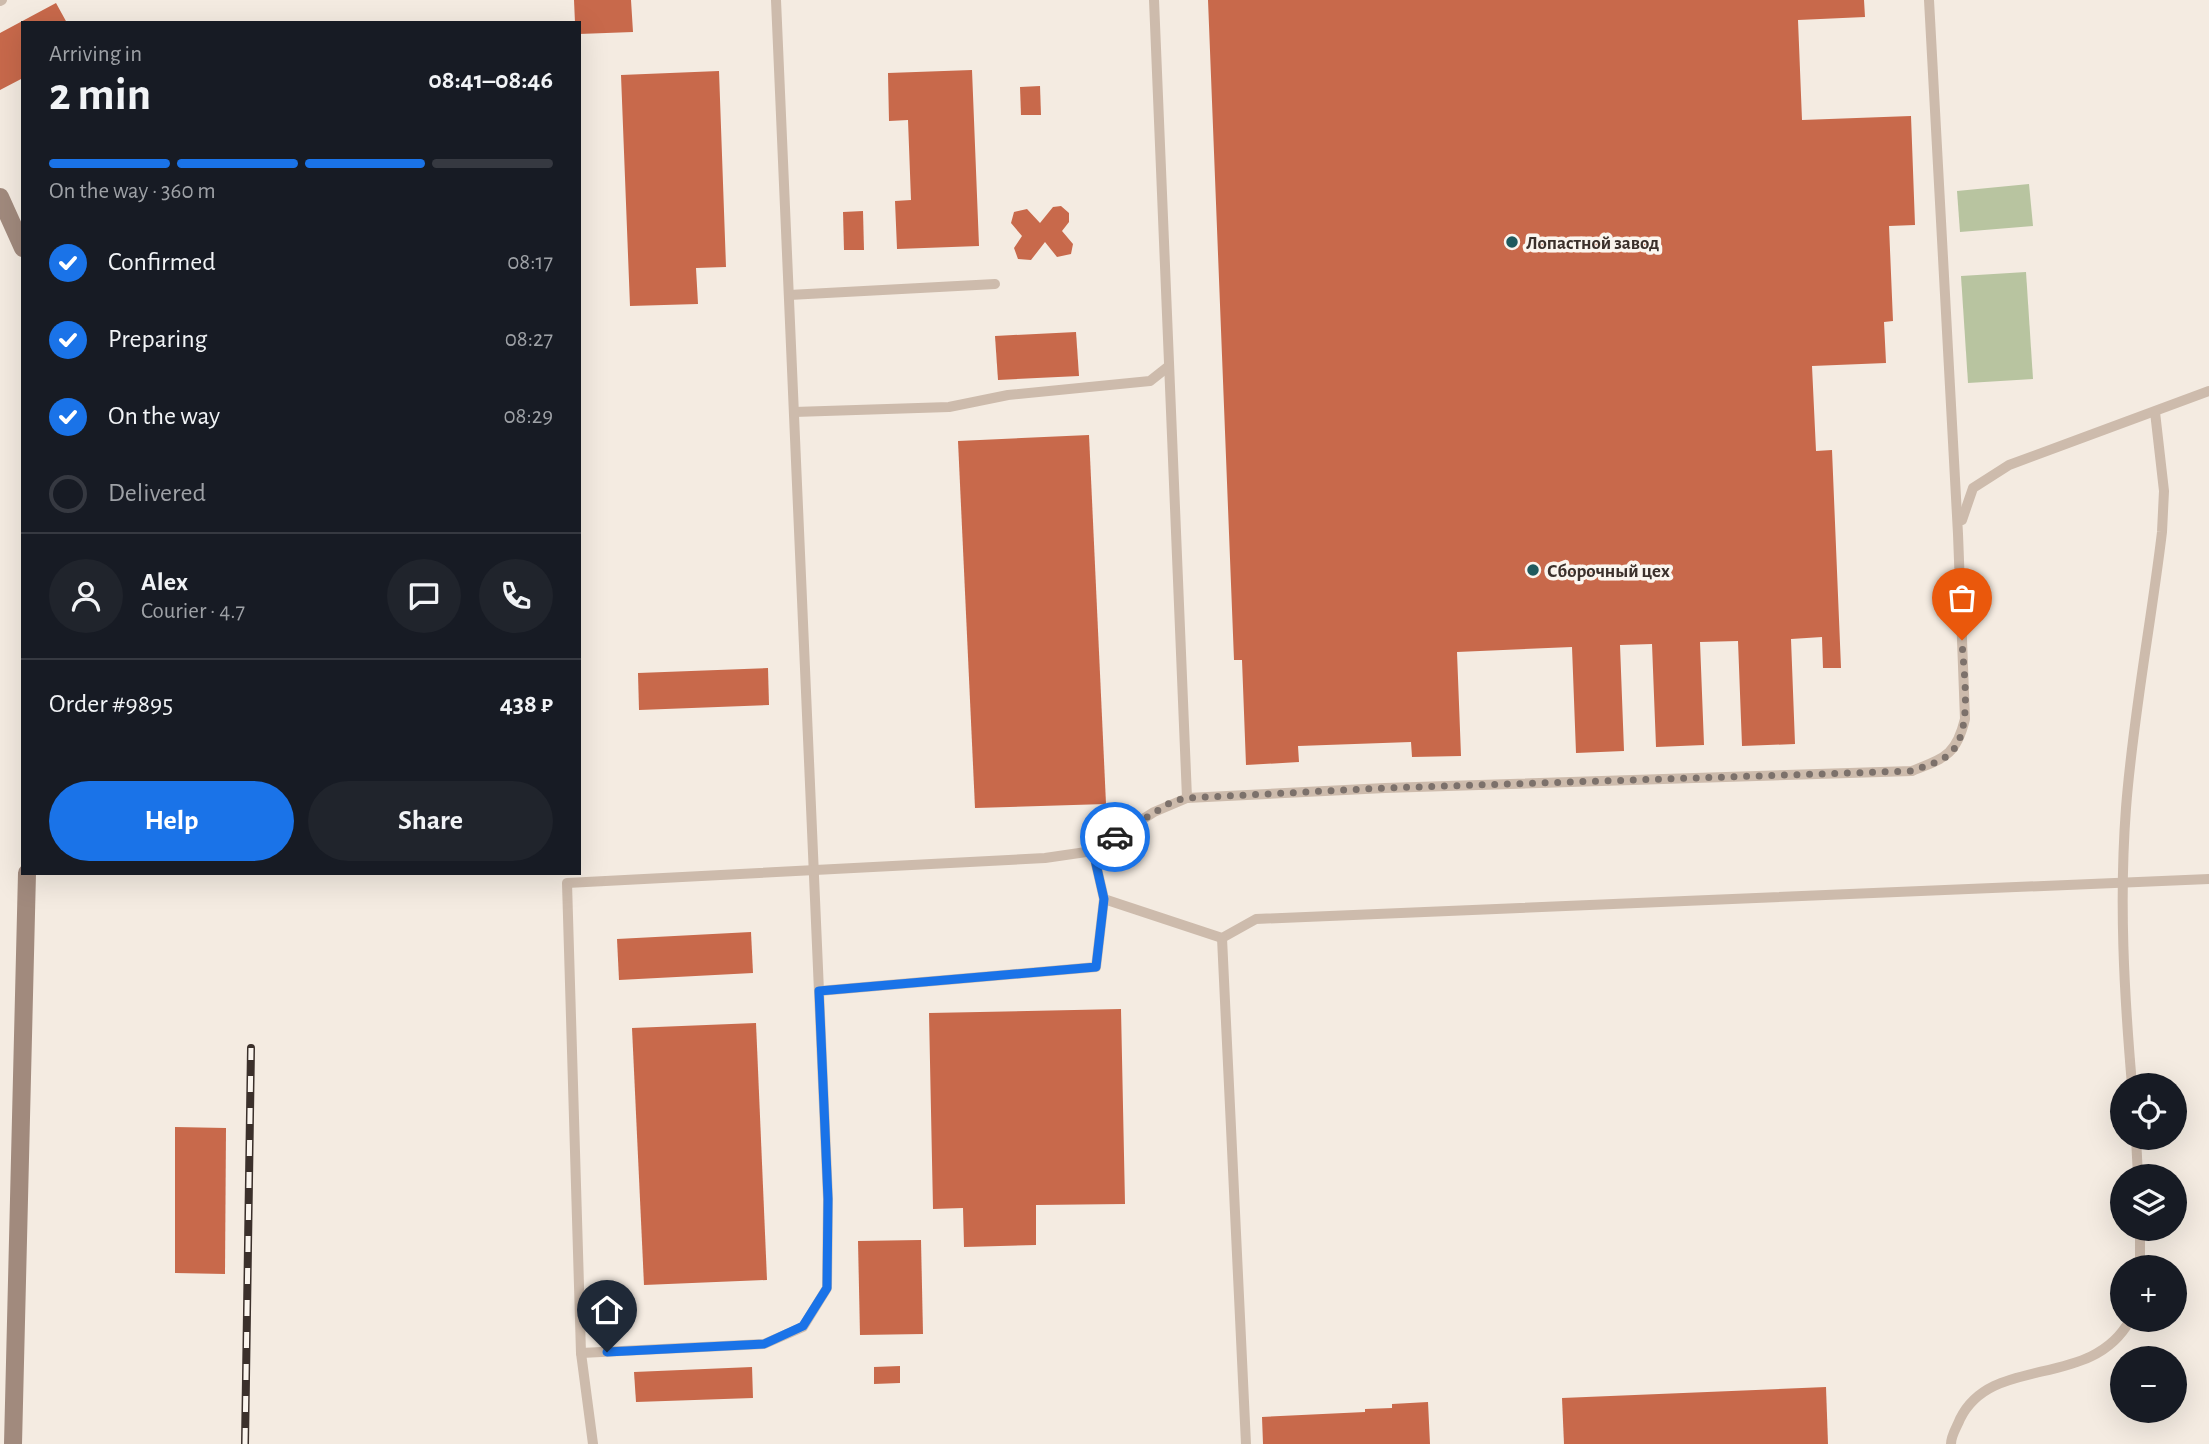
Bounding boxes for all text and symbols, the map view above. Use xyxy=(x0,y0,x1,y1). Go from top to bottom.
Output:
text: Arriving in xyxy=(49,43,142,66)
text: 08:41–08:46 xyxy=(428,67,553,93)
text: 2 min xyxy=(49,72,151,118)
text: On the way · 360 m xyxy=(49,180,216,203)
marker: Лопастной завод xyxy=(1504,234,1520,250)
place label: Лопастной завод xyxy=(1526,234,1659,253)
icon: check xyxy=(49,244,87,282)
text: Confirmed xyxy=(108,249,216,275)
text: 08:17 xyxy=(507,251,553,274)
icon: check xyxy=(49,321,87,359)
text: Preparing xyxy=(108,326,207,352)
text: 08:27 xyxy=(505,328,553,351)
icon: check xyxy=(49,398,87,436)
text: On the way xyxy=(108,403,220,429)
text: 08:29 xyxy=(503,405,553,428)
text: Delivered xyxy=(108,480,206,506)
button: person xyxy=(49,559,123,633)
button: chat xyxy=(387,559,461,633)
button: phone xyxy=(479,559,553,633)
marker: Сборочный цех xyxy=(1525,562,1541,578)
place label: Сборочный цех xyxy=(1547,562,1670,581)
pin xyxy=(1932,568,1992,640)
text: Alex xyxy=(141,569,188,595)
icon: bag xyxy=(1943,579,1981,617)
text: Courier · 4.7 xyxy=(141,600,245,623)
text: Order #9895 xyxy=(49,691,173,717)
text: 438 ₽ xyxy=(500,691,553,717)
button: Help xyxy=(49,781,294,861)
button: Share xyxy=(308,781,553,861)
courier xyxy=(1080,802,1150,872)
icon: car xyxy=(1096,818,1134,856)
map controls xyxy=(2110,1073,2187,1423)
button: locate xyxy=(2110,1073,2187,1150)
button: layers xyxy=(2110,1164,2187,1241)
button: + xyxy=(2110,1255,2187,1332)
pin xyxy=(577,1280,637,1352)
icon: home xyxy=(588,1291,626,1329)
button: − xyxy=(2110,1346,2187,1423)

